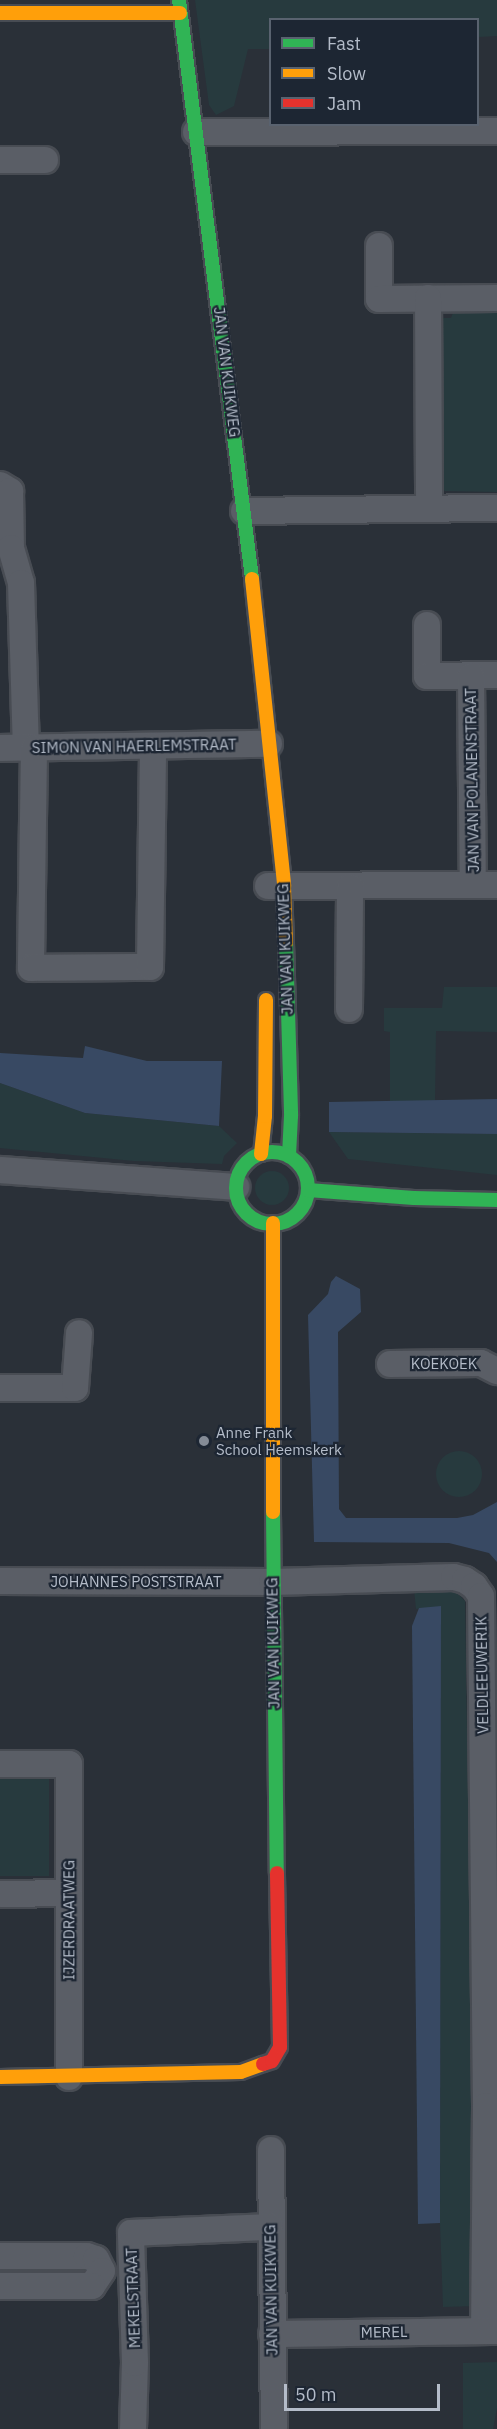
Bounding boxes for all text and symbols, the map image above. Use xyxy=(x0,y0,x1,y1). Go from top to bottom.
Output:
legend xyxy=(269,18,479,126)
text: Fast xyxy=(327,32,361,55)
text: Slow xyxy=(327,62,366,85)
text: Jam xyxy=(327,92,362,115)
street label: JAN VAN KUIKWEG xyxy=(210,306,244,438)
street label: JAN VAN POLANENSTRAAT xyxy=(461,688,483,872)
street label: SIMON VAN HAERLEMSTRAAT xyxy=(32,735,236,757)
street label: JAN VAN KUIKWEG xyxy=(274,883,296,1015)
street label: KOEKOEK xyxy=(411,1355,477,1373)
place label: Anne Frank School Heemskerk xyxy=(216,1423,342,1458)
marker: Anne Frank School Heemskerk xyxy=(197,1434,211,1448)
street label: JOHANNES POSTSTRAAT xyxy=(50,1573,222,1591)
street label: JAN VAN KUIKWEG xyxy=(263,1577,283,1709)
street label: VELDLEEUWERIK xyxy=(472,1616,492,1734)
street label: IJZERDRAATWEG xyxy=(60,1860,78,1980)
street label: JAN VAN KUIKWEG xyxy=(261,2224,281,2356)
street label: MEKELSTRAAT xyxy=(122,2247,144,2349)
street label: MEREL xyxy=(360,2323,408,2341)
scale bar xyxy=(287,2372,443,2410)
text: 50 m xyxy=(295,2383,337,2406)

